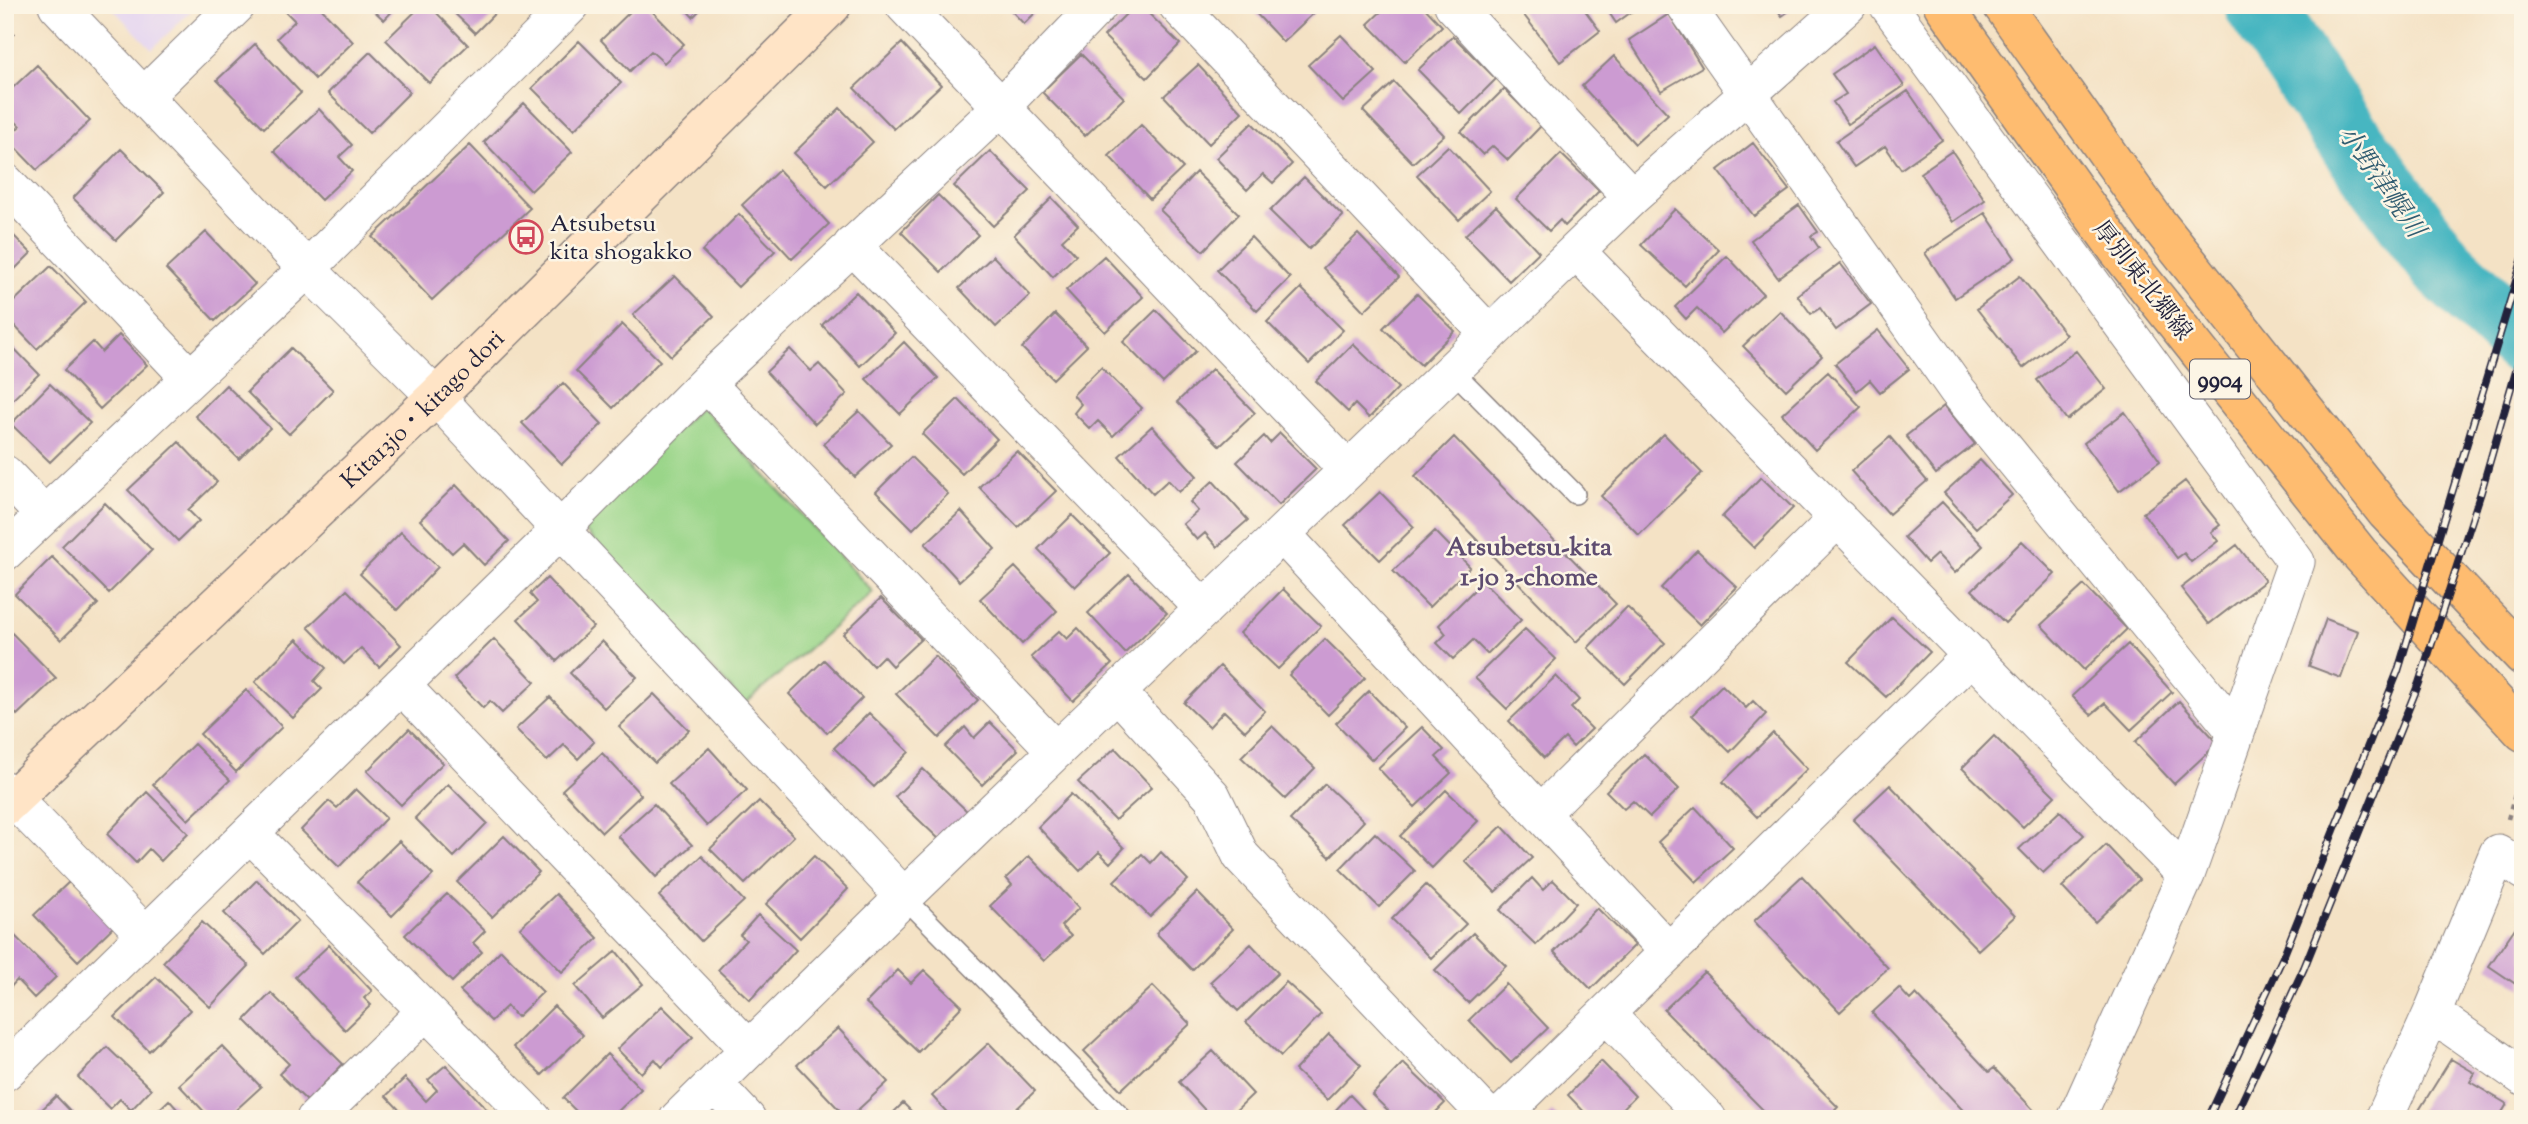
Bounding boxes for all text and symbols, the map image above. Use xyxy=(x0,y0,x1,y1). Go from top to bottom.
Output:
water label: 小野津幌川 xyxy=(2328,119,2434,249)
place label: Atsubetsu kita shogakko xyxy=(550,208,692,270)
street label: 厚別東北郷線 xyxy=(2084,214,2199,348)
bus stop icon: Atsubetsu kita shogakko xyxy=(507,218,545,256)
street label: Kita13jo・kitago dori xyxy=(334,323,513,498)
road number: 9904 xyxy=(2190,360,2250,398)
district label: Atsubetsu-kita 1-jo 3-chome xyxy=(1446,530,1612,597)

